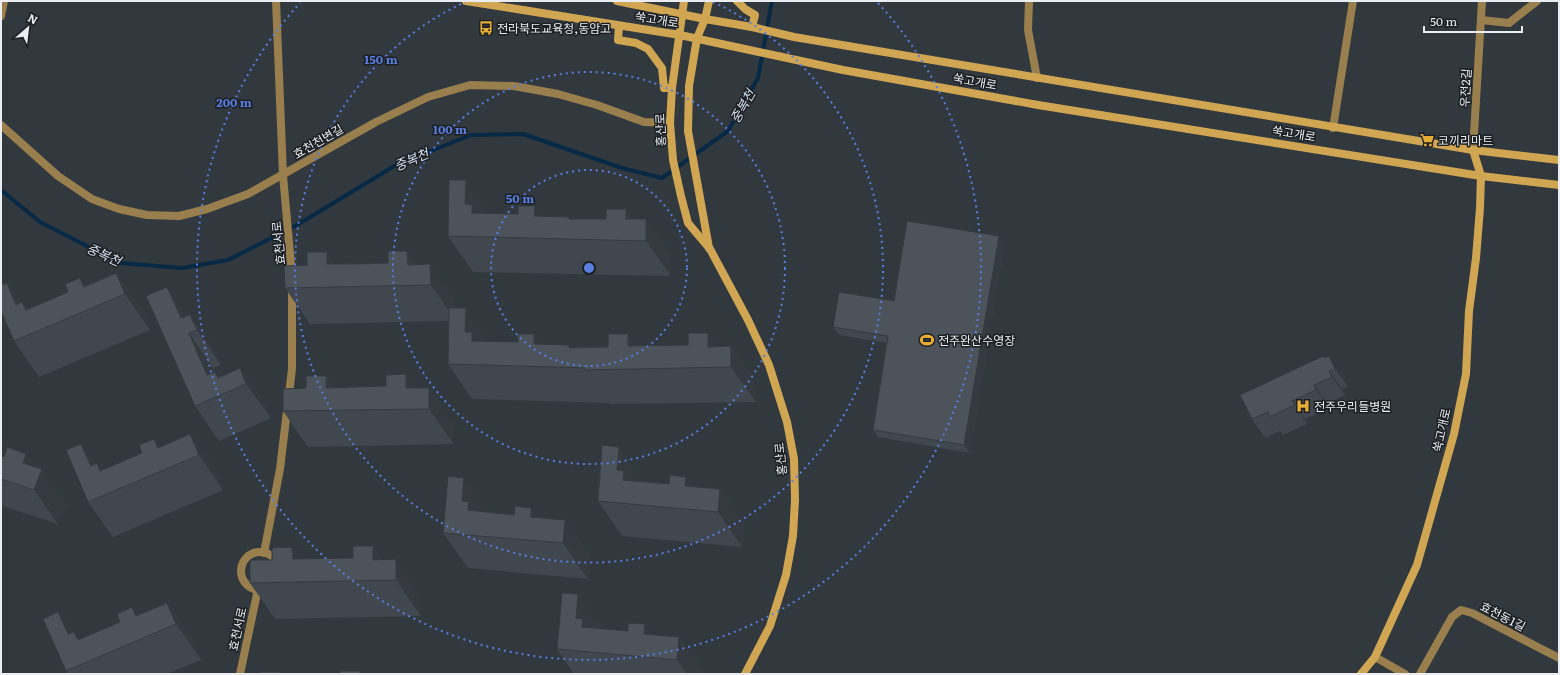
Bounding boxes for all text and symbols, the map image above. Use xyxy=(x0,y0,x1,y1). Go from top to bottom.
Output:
street label: 쑥고개로 xyxy=(634,7,680,31)
north arrow xyxy=(8,8,48,48)
scale bar xyxy=(1424,8,1522,34)
text: N xyxy=(25,9,41,28)
text: 50 m xyxy=(1430,12,1457,30)
place label: 전라북도교육청,동암고 xyxy=(497,19,611,37)
bus stop icon: 전라북도교육청,동암고 xyxy=(478,20,494,36)
text: 150 m xyxy=(364,50,398,68)
street label: 쑥고개로 xyxy=(952,68,998,94)
street label: 우전2길 xyxy=(1455,68,1475,108)
water label: 중복천 xyxy=(725,85,760,126)
text: 200 m xyxy=(216,93,252,111)
street label: 홍산로 xyxy=(650,113,670,147)
street label: 효천천변길 xyxy=(290,119,346,163)
text: 100 m xyxy=(433,120,467,138)
street label: 쑥고개로 xyxy=(1271,121,1317,145)
place label: 코끼리마트 xyxy=(1438,131,1493,149)
supermarket icon: 코끼리마트 xyxy=(1419,132,1435,148)
water label: 중복천 xyxy=(391,143,432,175)
text: 50 m xyxy=(506,189,534,207)
street label: 효천서로 xyxy=(267,220,289,266)
water label: 중복천 xyxy=(84,238,125,270)
centre of rings xyxy=(582,261,596,275)
place label: 전주완산수영장 xyxy=(938,331,1015,349)
sports icon: 전주완산수영장 xyxy=(919,332,935,348)
place label: 전주우리들병원 xyxy=(1314,397,1391,415)
hospital icon: 전주우리들병원 xyxy=(1295,398,1311,414)
street label: 쑥고개로 xyxy=(1427,406,1455,454)
street label: 홍산로 xyxy=(769,442,791,476)
street label: 효천동1길 xyxy=(1477,597,1529,635)
street label: 효천서로 xyxy=(224,606,250,652)

